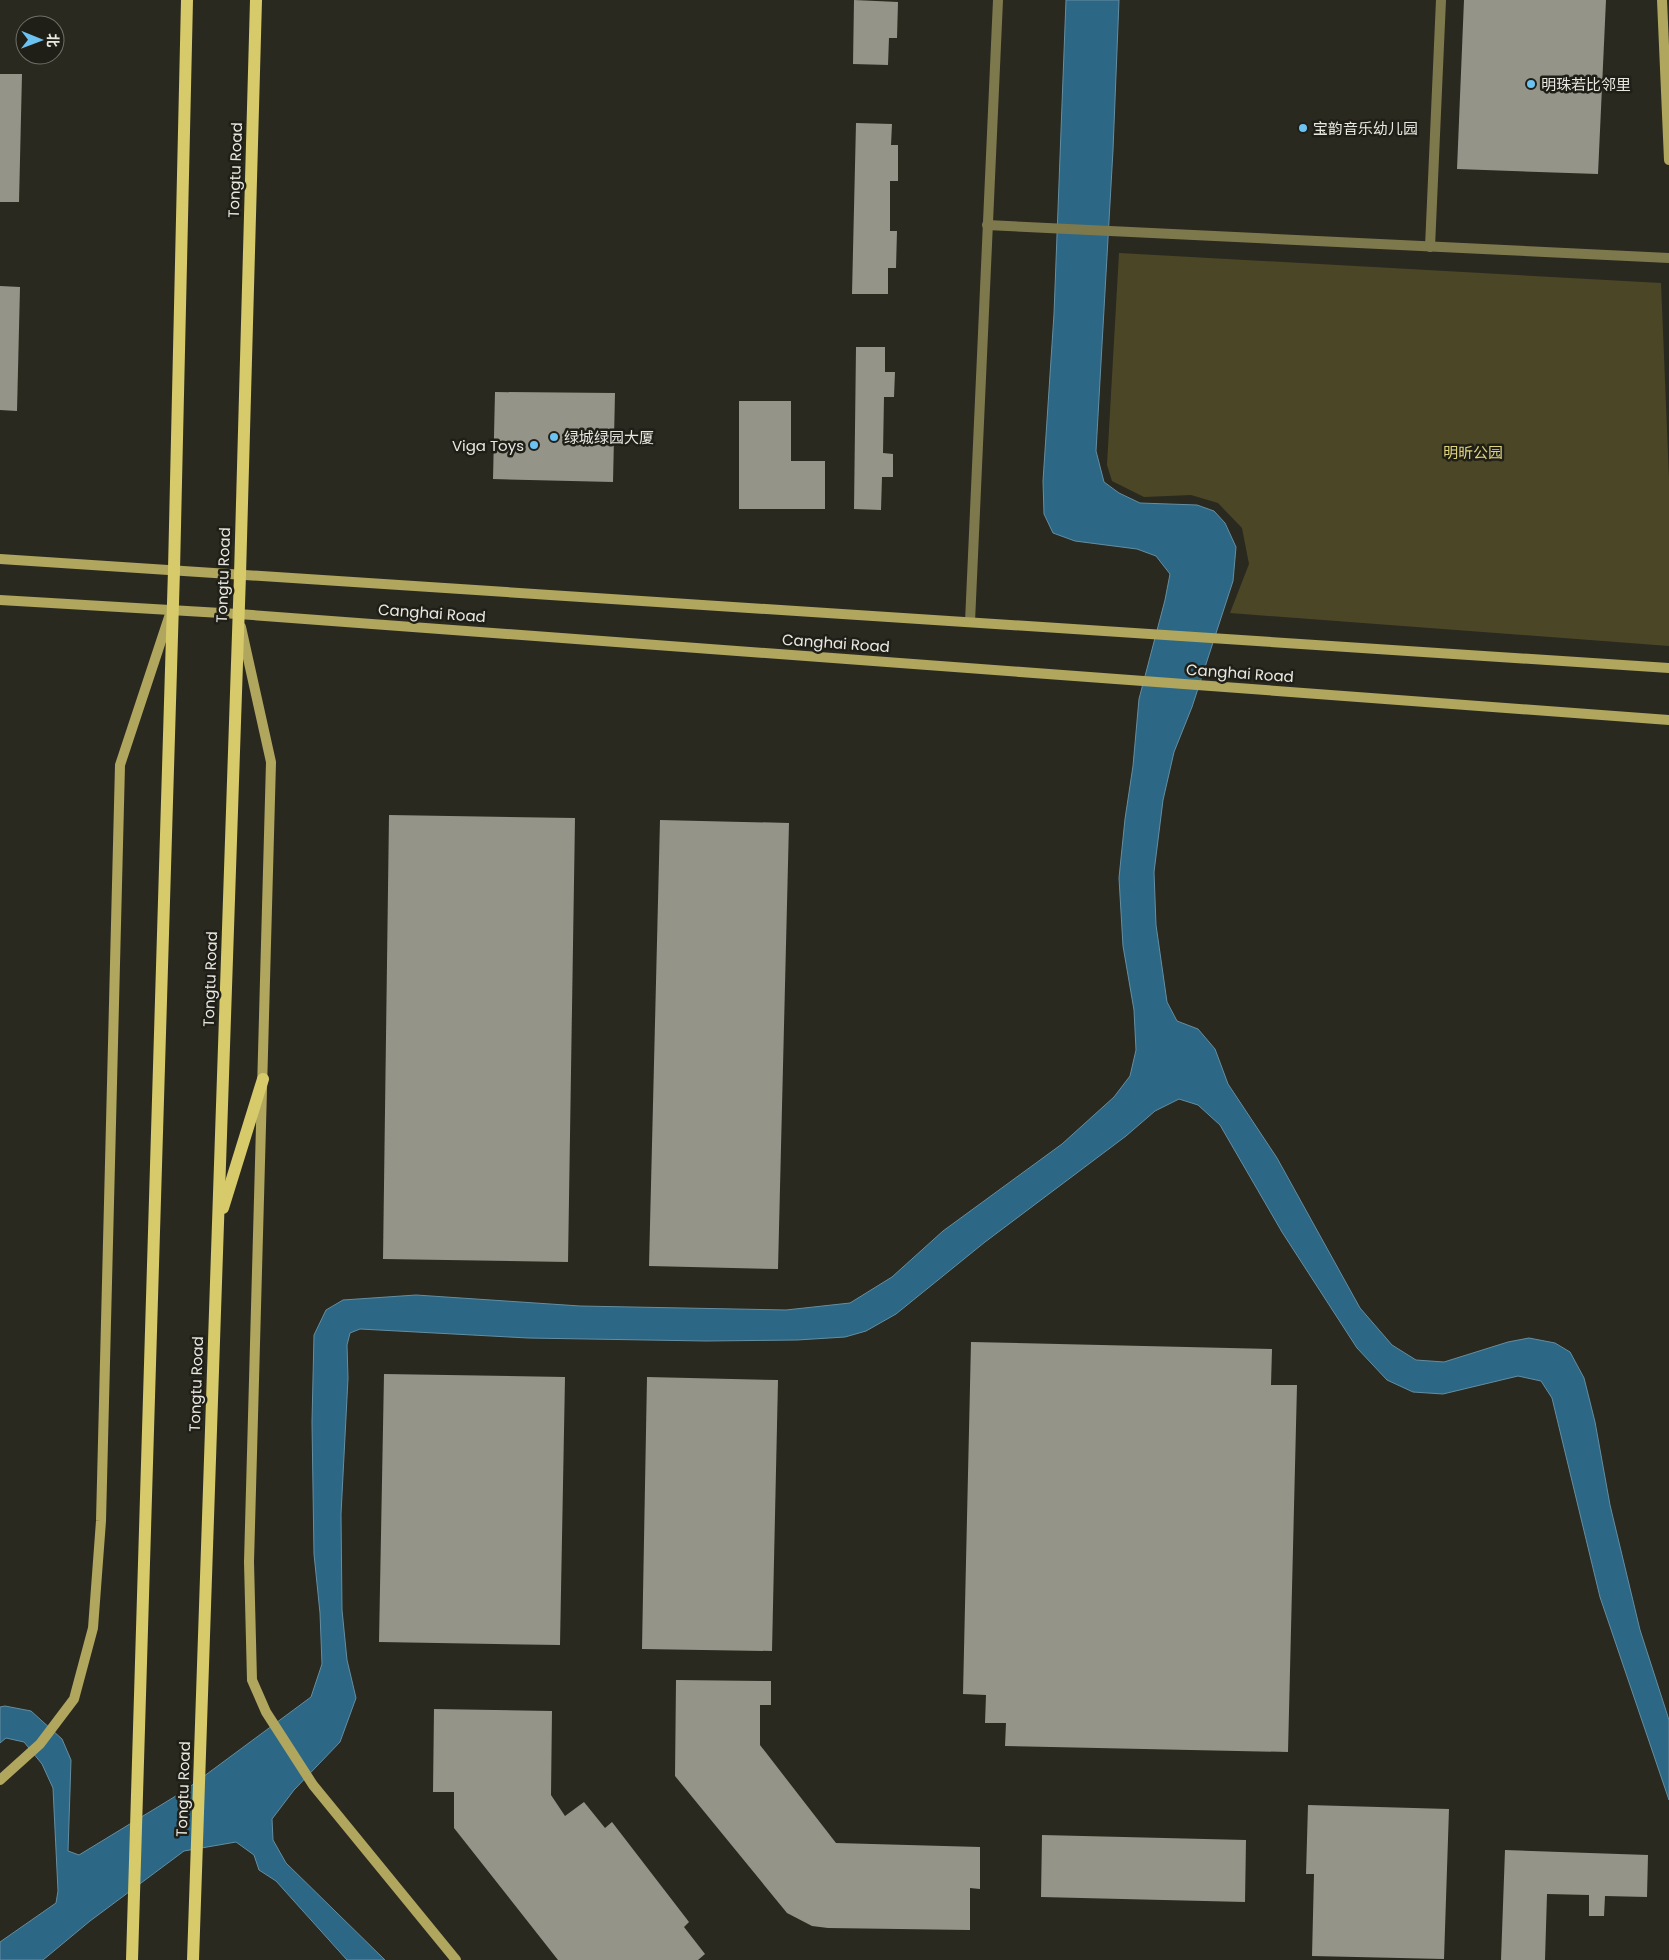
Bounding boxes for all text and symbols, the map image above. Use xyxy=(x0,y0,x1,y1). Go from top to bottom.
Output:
north arrow xyxy=(15,15,65,65)
text: 北 xyxy=(43,33,63,47)
place label: 明珠若比邻里 xyxy=(1541,74,1631,95)
marker: 明珠若比邻里 xyxy=(1525,78,1537,90)
place label: 宝韵音乐幼儿园 xyxy=(1313,118,1418,139)
street label: Tongtu Road xyxy=(223,122,247,218)
marker: 宝韵音乐幼儿园 xyxy=(1297,122,1309,134)
place label: 绿城绿园大厦 xyxy=(564,427,654,448)
marker: 绿城绿园大厦 xyxy=(548,431,560,443)
place label: Viga Toys xyxy=(452,435,524,456)
marker: Viga Toys xyxy=(528,439,540,451)
park label: 明昕公园 xyxy=(1443,442,1503,463)
street label: Tongtu Road xyxy=(211,527,235,623)
street label: Canghai Road xyxy=(377,599,487,627)
street label: Canghai Road xyxy=(781,629,891,657)
street label: Canghai Road xyxy=(1185,659,1295,687)
street label: Tongtu Road xyxy=(198,931,222,1027)
street label: Tongtu Road xyxy=(184,1336,208,1432)
street label: Tongtu Road xyxy=(171,1741,195,1837)

